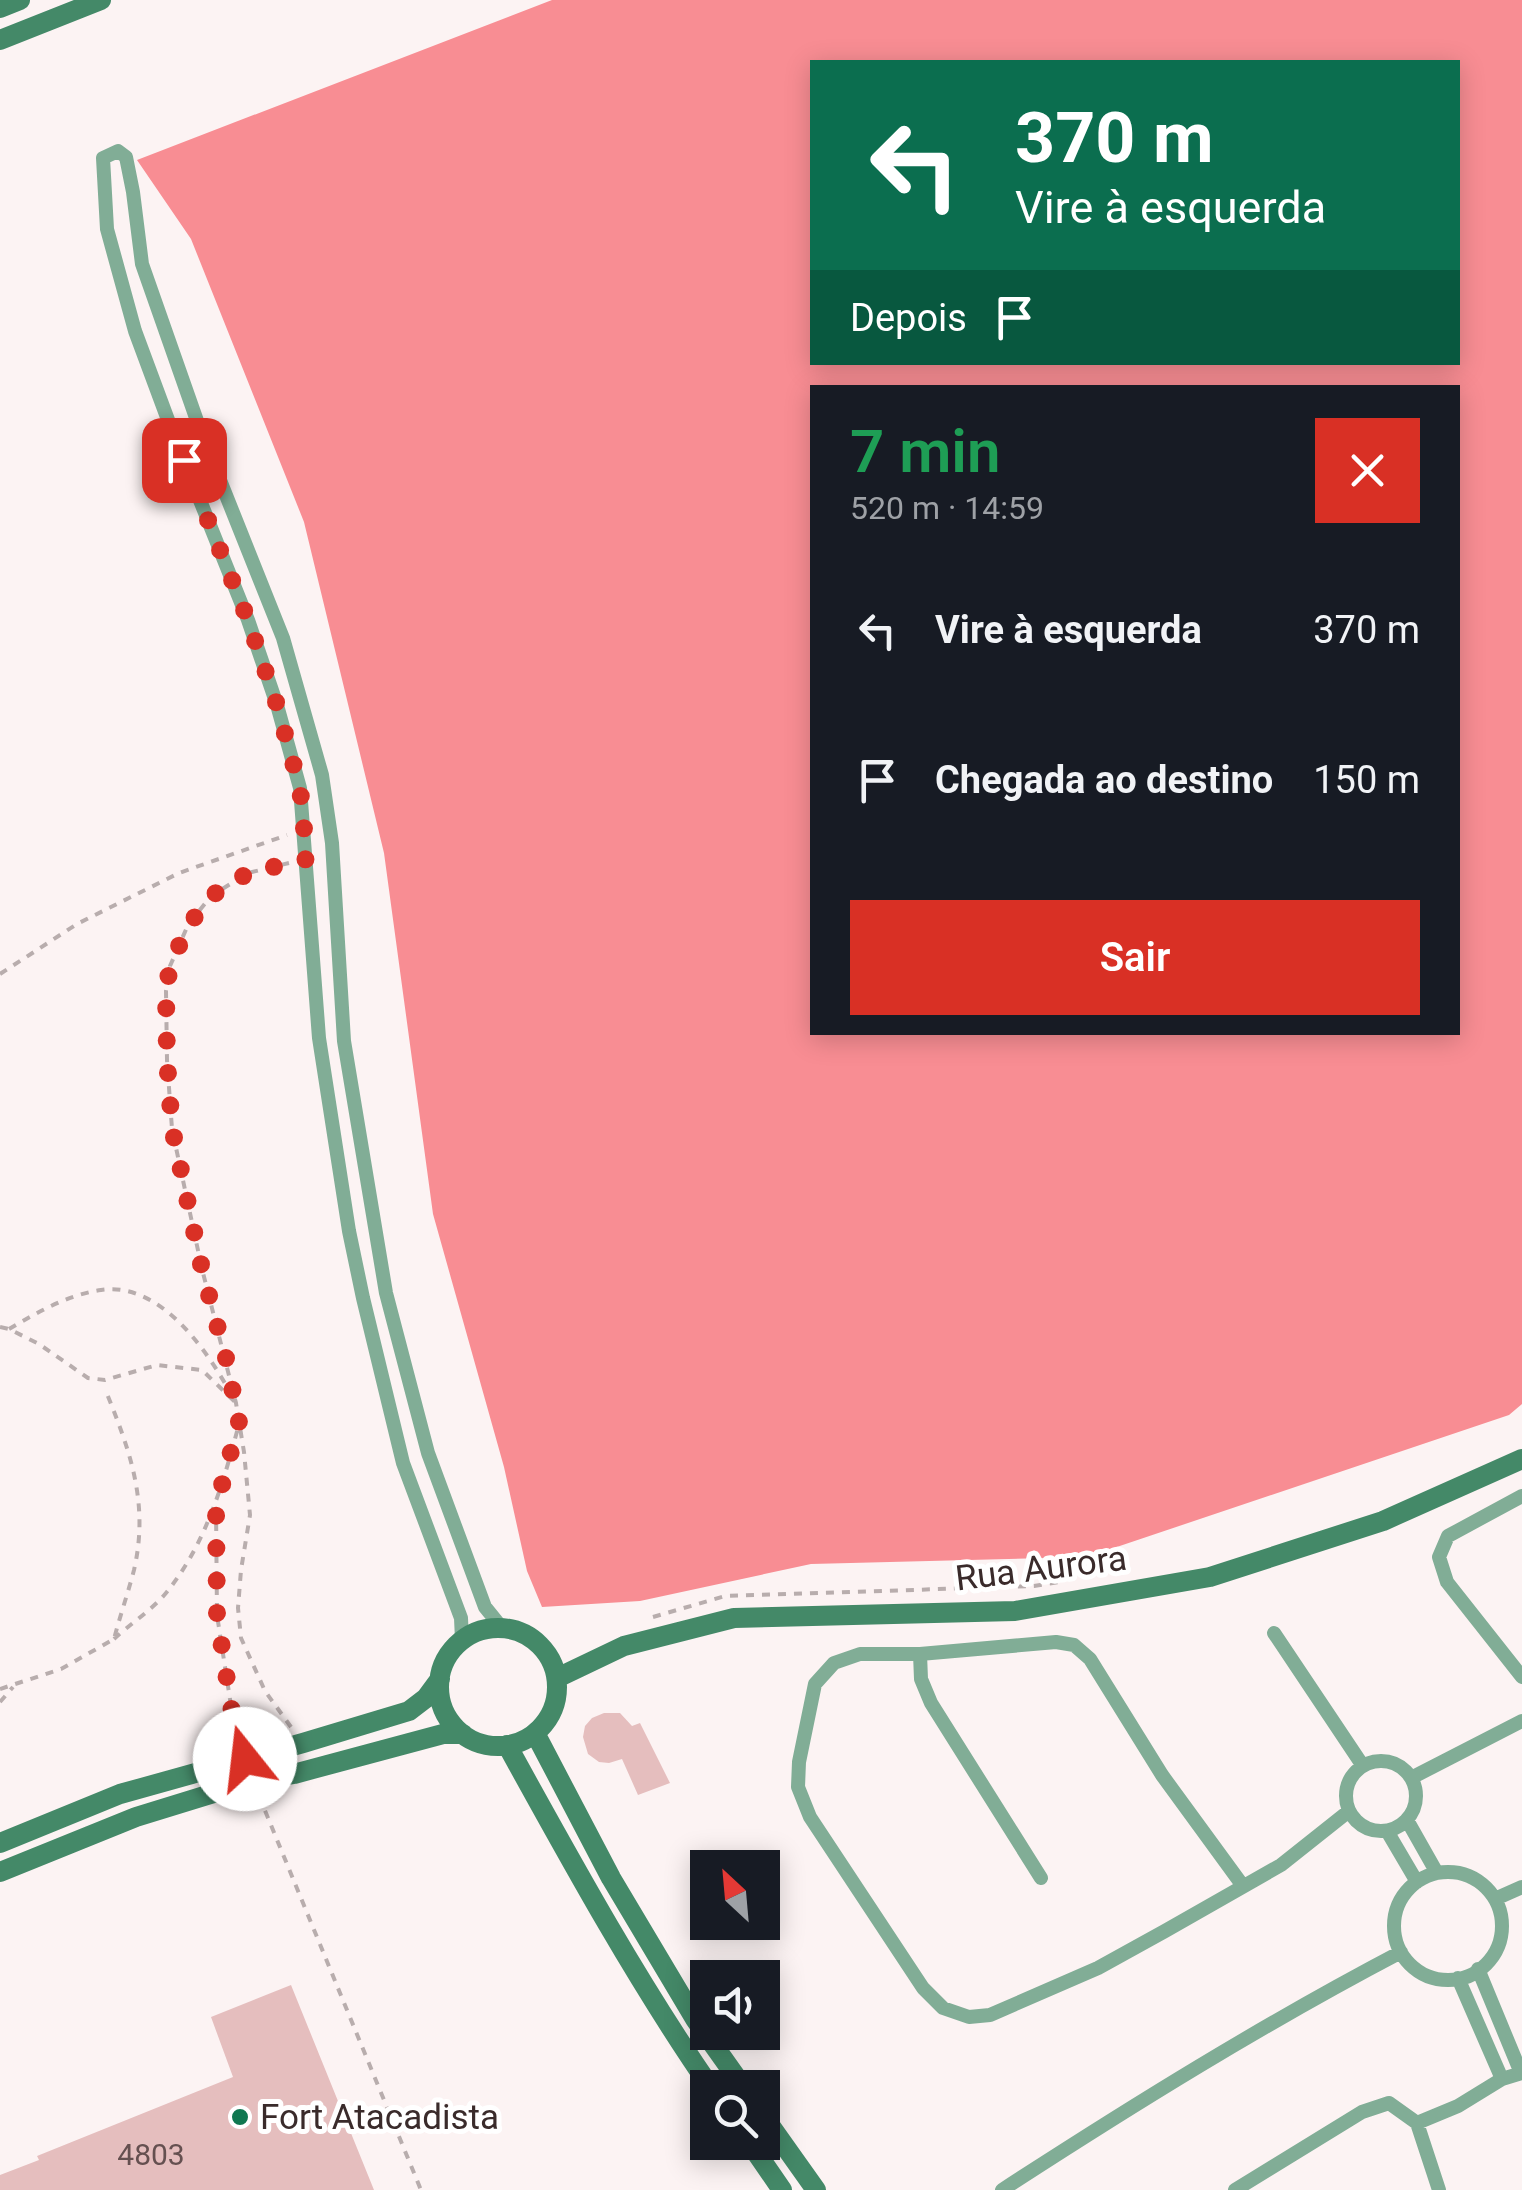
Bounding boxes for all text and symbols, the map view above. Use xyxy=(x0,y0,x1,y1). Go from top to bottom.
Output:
text: 370 m xyxy=(1015,97,1214,179)
icon: left xyxy=(850,100,980,230)
text: Vire à esquerda xyxy=(1015,181,1326,234)
icon: arrive xyxy=(987,290,1042,345)
text: Depois xyxy=(850,296,967,340)
text: 7 min xyxy=(850,416,1000,487)
pin xyxy=(142,418,227,503)
button: close xyxy=(1315,418,1420,523)
icon: arrive xyxy=(157,433,212,488)
text: 520 m · 14:59 xyxy=(850,489,1044,527)
icon: left xyxy=(850,603,905,658)
text: Vire à esquerda xyxy=(935,608,1202,652)
text: 370 m xyxy=(1313,608,1420,652)
icon: arrive xyxy=(850,753,905,808)
text: Chegada ao destino xyxy=(935,758,1273,802)
text: 150 m xyxy=(1313,758,1420,802)
button: Sair xyxy=(850,900,1420,1015)
street label: Rua Aurora xyxy=(953,1538,1129,1599)
position arrow xyxy=(193,1707,297,1811)
north arrow xyxy=(690,1850,780,1940)
map controls xyxy=(690,1850,780,2160)
button: sound xyxy=(690,1960,780,2050)
button: search xyxy=(690,2070,780,2160)
place label: Fort Atacadista xyxy=(260,2097,499,2138)
marker: Fort Atacadista xyxy=(229,2106,251,2128)
house number: 4803 xyxy=(117,2137,185,2172)

